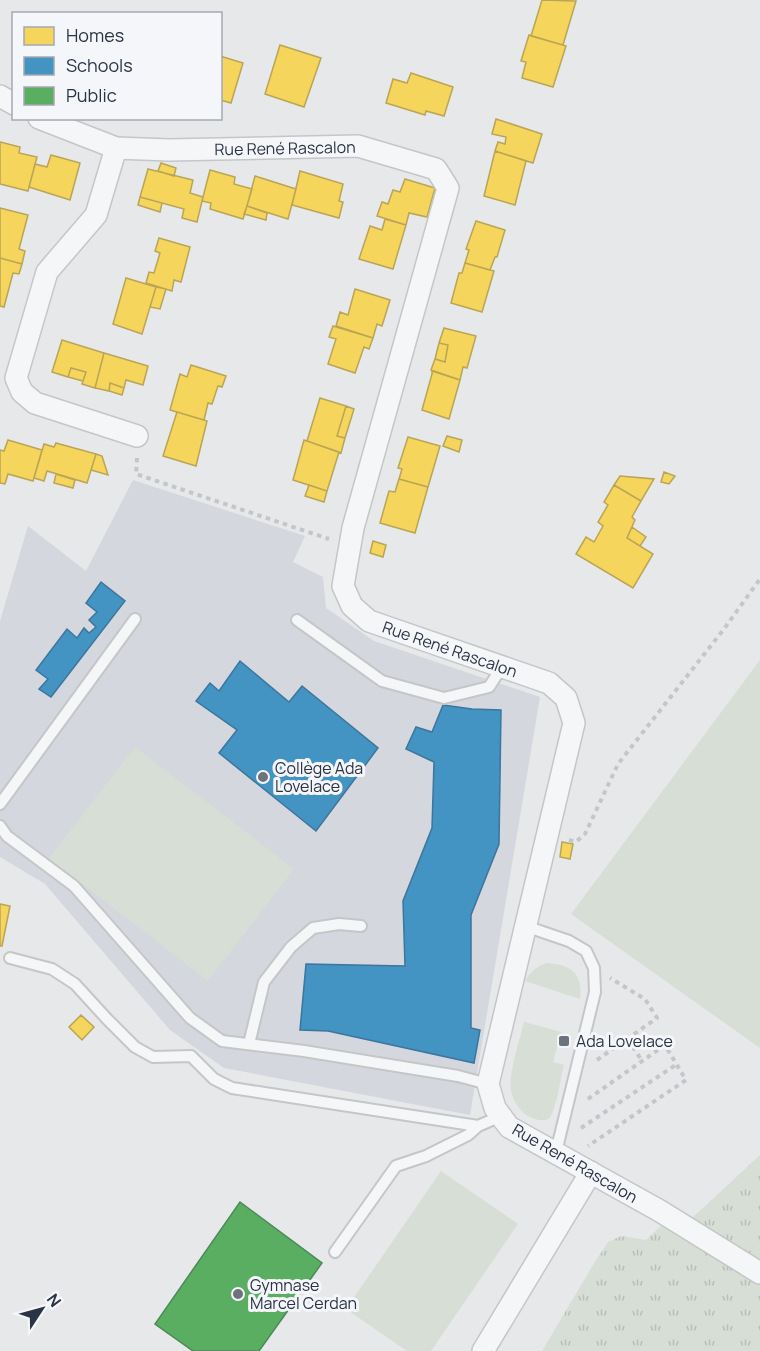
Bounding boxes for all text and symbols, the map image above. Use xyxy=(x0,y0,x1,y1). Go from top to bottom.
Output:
legend xyxy=(12,12,222,120)
text: Homes xyxy=(66,23,124,47)
text: Schools xyxy=(66,53,133,77)
text: Public xyxy=(66,83,117,107)
street label: Rue René Rascalon xyxy=(214,136,356,160)
street label: Rue René Rascalon xyxy=(380,616,520,682)
place label: Collège Ada Lovelace xyxy=(275,757,363,797)
marker: Collège Ada Lovelace xyxy=(256,770,270,784)
place label: Ada Lovelace xyxy=(576,1030,673,1052)
marker: Ada Lovelace xyxy=(557,1034,571,1048)
street label: Rue René Rascalon xyxy=(508,1118,642,1208)
place label: Gymnase Marcel Cerdan xyxy=(250,1274,357,1314)
north arrow xyxy=(12,1279,72,1339)
marker: Gymnase Marcel Cerdan xyxy=(231,1287,245,1301)
text: N xyxy=(42,1289,66,1311)

